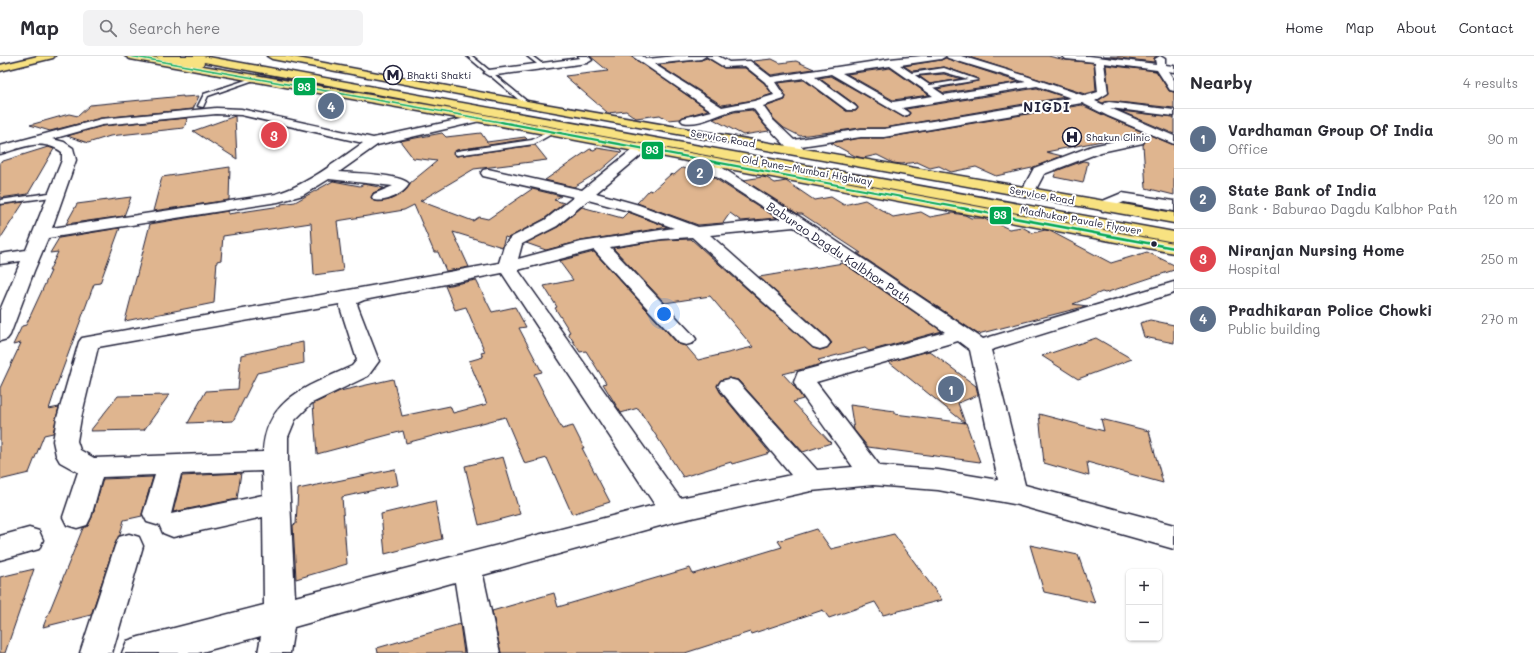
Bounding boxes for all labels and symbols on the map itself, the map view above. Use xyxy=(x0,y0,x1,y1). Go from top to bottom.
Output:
metro station icon: Bhakti Shakti xyxy=(382,64,404,86)
place label: Bhakti Shakti xyxy=(407,68,471,82)
line badge: 93 xyxy=(293,77,316,96)
text: 93 xyxy=(297,79,311,94)
pin: 4 xyxy=(318,91,344,121)
district label: NIGDI xyxy=(1023,98,1071,115)
pin: 3 xyxy=(261,120,287,150)
street label: Service Road xyxy=(690,125,756,151)
hospital icon: Shakun Clinic xyxy=(1061,126,1083,148)
place label: Shakun Clinic xyxy=(1086,130,1150,144)
line badge: 93 xyxy=(641,141,664,160)
text: 93 xyxy=(645,142,659,157)
street label: Old Pune–Mumbai Highway xyxy=(740,152,874,188)
pin: 2 xyxy=(687,157,713,187)
street label: Service Road xyxy=(1009,182,1075,208)
street label: Baburao Dagdu Kalbhor Path xyxy=(764,198,914,306)
street label: Madhukar Pavale Flyover xyxy=(1019,202,1143,238)
line badge: 93 xyxy=(989,206,1012,225)
text: 93 xyxy=(993,207,1007,222)
unlabelled marker xyxy=(1149,239,1159,249)
your location xyxy=(654,304,674,324)
pin: 1 xyxy=(938,374,964,404)

